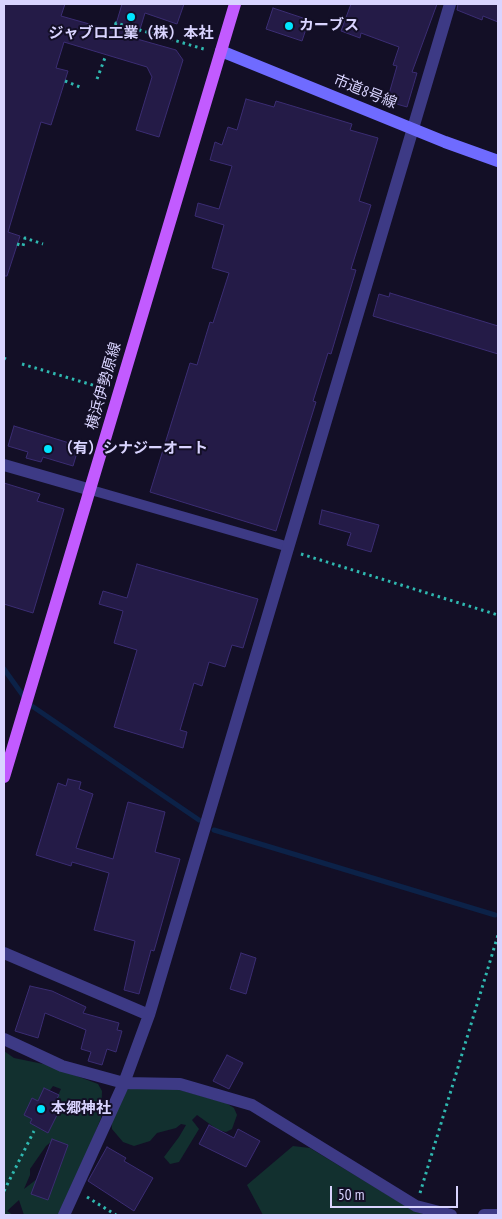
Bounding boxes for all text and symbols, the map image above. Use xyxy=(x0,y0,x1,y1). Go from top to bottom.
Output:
marker: ジャブロ工業（株）本社 xyxy=(125,11,137,23)
place label: カーブス xyxy=(299,17,359,35)
marker: カーブス xyxy=(283,20,295,32)
place label: ジャブロ工業（株）本社 xyxy=(49,25,213,43)
street label: 市道8号線 xyxy=(331,71,399,113)
street label: 横浜伊勢原線 xyxy=(83,340,125,432)
place label: （有）シナジーオート xyxy=(58,440,208,458)
marker: （有）シナジーオート xyxy=(42,443,54,455)
place label: 本郷神社 xyxy=(51,1100,111,1118)
marker: 本郷神社 xyxy=(35,1103,47,1115)
scale bar xyxy=(332,1176,460,1208)
text: 50 m xyxy=(338,1185,364,1204)

